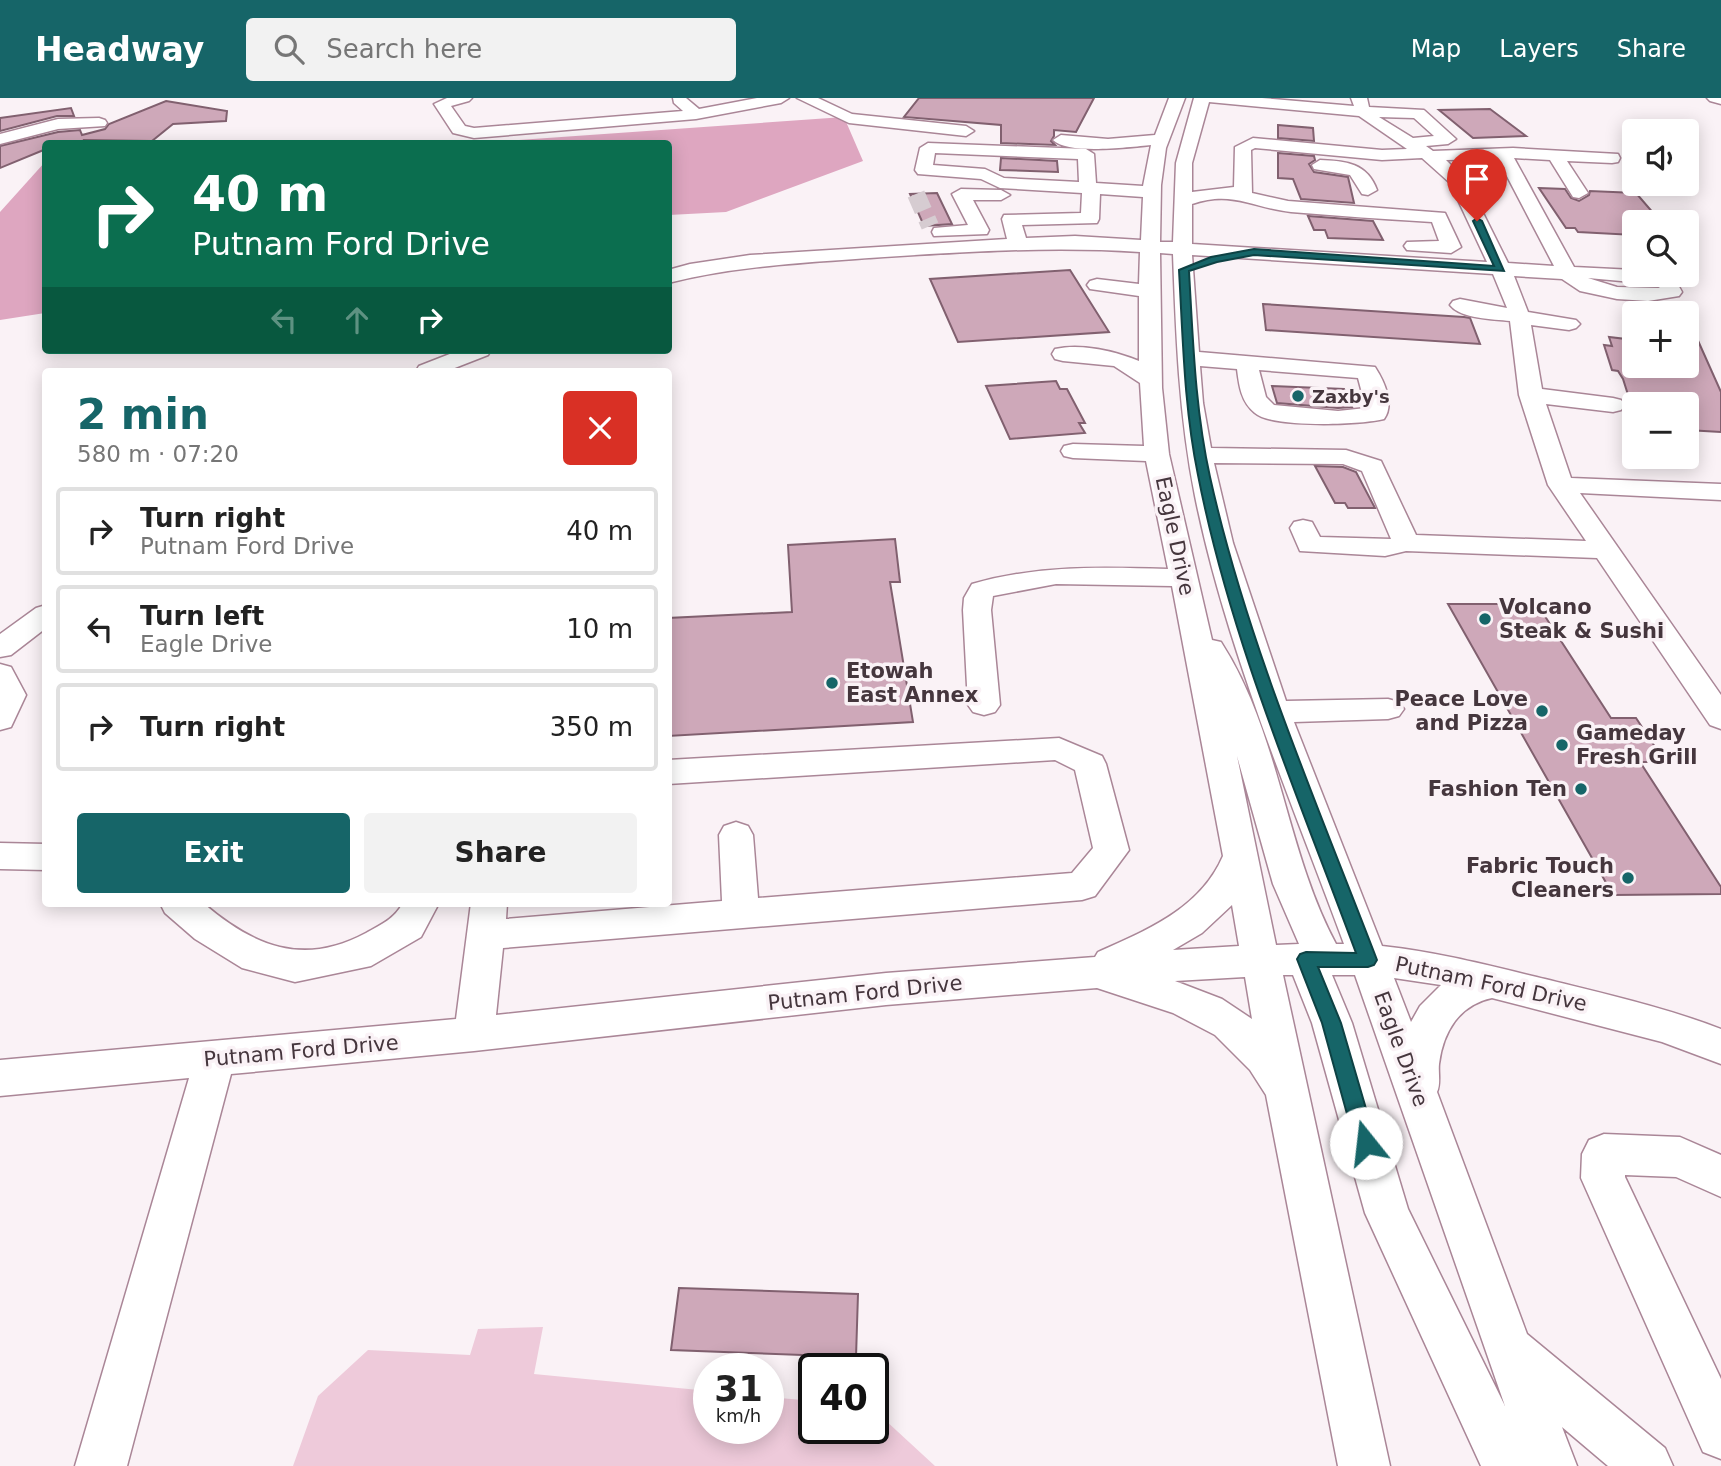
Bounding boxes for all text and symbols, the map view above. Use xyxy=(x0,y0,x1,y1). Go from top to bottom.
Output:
search box xyxy=(246,18,736,81)
text: Headway xyxy=(35,30,204,69)
icon: search xyxy=(270,30,308,68)
text: Search here xyxy=(326,34,482,64)
text: Map xyxy=(1411,35,1461,63)
text: Layers xyxy=(1499,35,1579,63)
text: Share xyxy=(1617,35,1686,63)
map controls xyxy=(1622,119,1699,469)
button: sound xyxy=(1622,119,1699,196)
pin xyxy=(1447,149,1507,221)
icon: arrive xyxy=(1458,160,1496,198)
text: 40 m xyxy=(192,166,328,223)
icon: right xyxy=(77,168,168,259)
button: search xyxy=(1622,210,1699,287)
text: Putnam Ford Drive xyxy=(192,225,490,263)
icon: left xyxy=(265,301,303,339)
icon: ahead xyxy=(338,301,376,339)
icon: right xyxy=(411,301,449,339)
button: + xyxy=(1622,301,1699,378)
place label: Zaxby's xyxy=(1312,386,1390,407)
marker: Zaxby's xyxy=(1290,388,1306,404)
text: 2 min xyxy=(77,390,209,439)
button: close xyxy=(563,391,637,465)
button: − xyxy=(1622,392,1699,469)
text: 580 m · 07:20 xyxy=(77,441,239,467)
street label: Eagle Drive xyxy=(1151,474,1199,598)
text: Turn right xyxy=(140,503,285,533)
icon: right xyxy=(81,512,119,550)
text: 40 m xyxy=(566,516,633,546)
text: Putnam Ford Drive xyxy=(140,533,354,559)
place label: Volcano Steak & Sushi xyxy=(1499,595,1664,643)
text: Turn left xyxy=(140,601,264,631)
icon: left xyxy=(81,610,119,648)
marker: Volcano Steak & Sushi xyxy=(1477,611,1493,627)
text: 10 m xyxy=(566,614,633,644)
text: Eagle Drive xyxy=(140,631,272,657)
place label: Etowah East Annex xyxy=(846,659,979,707)
marker: Etowah East Annex xyxy=(824,675,840,691)
place label: Peace Love and Pizza xyxy=(1394,687,1528,735)
marker: Peace Love and Pizza xyxy=(1534,703,1550,719)
icon: right xyxy=(81,708,119,746)
text: Turn right xyxy=(140,712,285,742)
text: 350 m xyxy=(550,712,633,742)
place label: Gameday Fresh Grill xyxy=(1576,721,1698,769)
marker: Gameday Fresh Grill xyxy=(1554,737,1570,753)
place label: Fashion Ten xyxy=(1428,777,1567,801)
marker: Fashion Ten xyxy=(1573,781,1589,797)
button: Exit xyxy=(77,813,350,893)
button: Share xyxy=(364,813,637,893)
place label: Fabric Touch Cleaners xyxy=(1466,854,1614,902)
marker: Fabric Touch Cleaners xyxy=(1620,870,1636,886)
street label: Putnam Ford Drive xyxy=(1393,952,1589,1016)
street label: Putnam Ford Drive xyxy=(766,971,964,1015)
street label: Eagle Drive xyxy=(1369,988,1433,1110)
street label: Putnam Ford Drive xyxy=(203,1031,399,1071)
position arrow xyxy=(1329,1106,1403,1180)
speed limit sign: 40 xyxy=(798,1353,889,1444)
text: 31 xyxy=(714,1369,763,1409)
text: km/h xyxy=(716,1405,761,1426)

